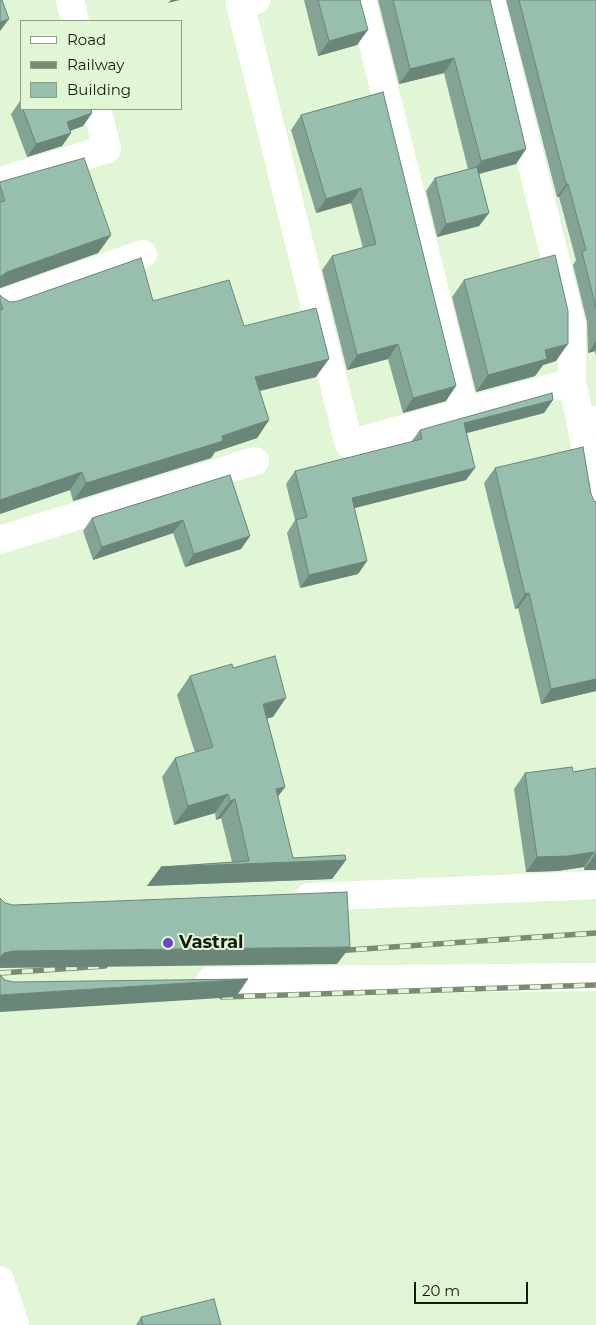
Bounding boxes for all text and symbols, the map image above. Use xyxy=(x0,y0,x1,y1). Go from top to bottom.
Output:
legend xyxy=(20,20,182,110)
text: Road xyxy=(67,30,106,49)
text: Railway xyxy=(67,55,124,74)
text: Building xyxy=(67,80,131,99)
place label: Vastral xyxy=(179,932,244,954)
marker: Vastral xyxy=(161,936,175,950)
scale bar xyxy=(416,1272,530,1304)
text: 20 m xyxy=(422,1281,460,1300)

